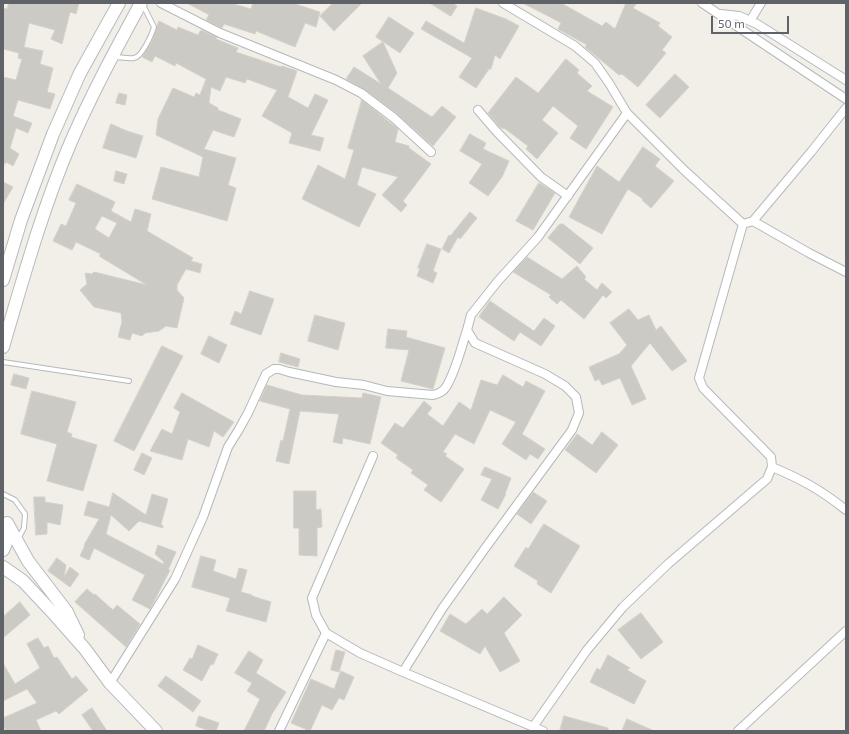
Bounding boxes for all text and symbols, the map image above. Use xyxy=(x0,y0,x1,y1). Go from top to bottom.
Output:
scale bar xyxy=(713,8,791,34)
text: 50 m xyxy=(718,16,745,30)

